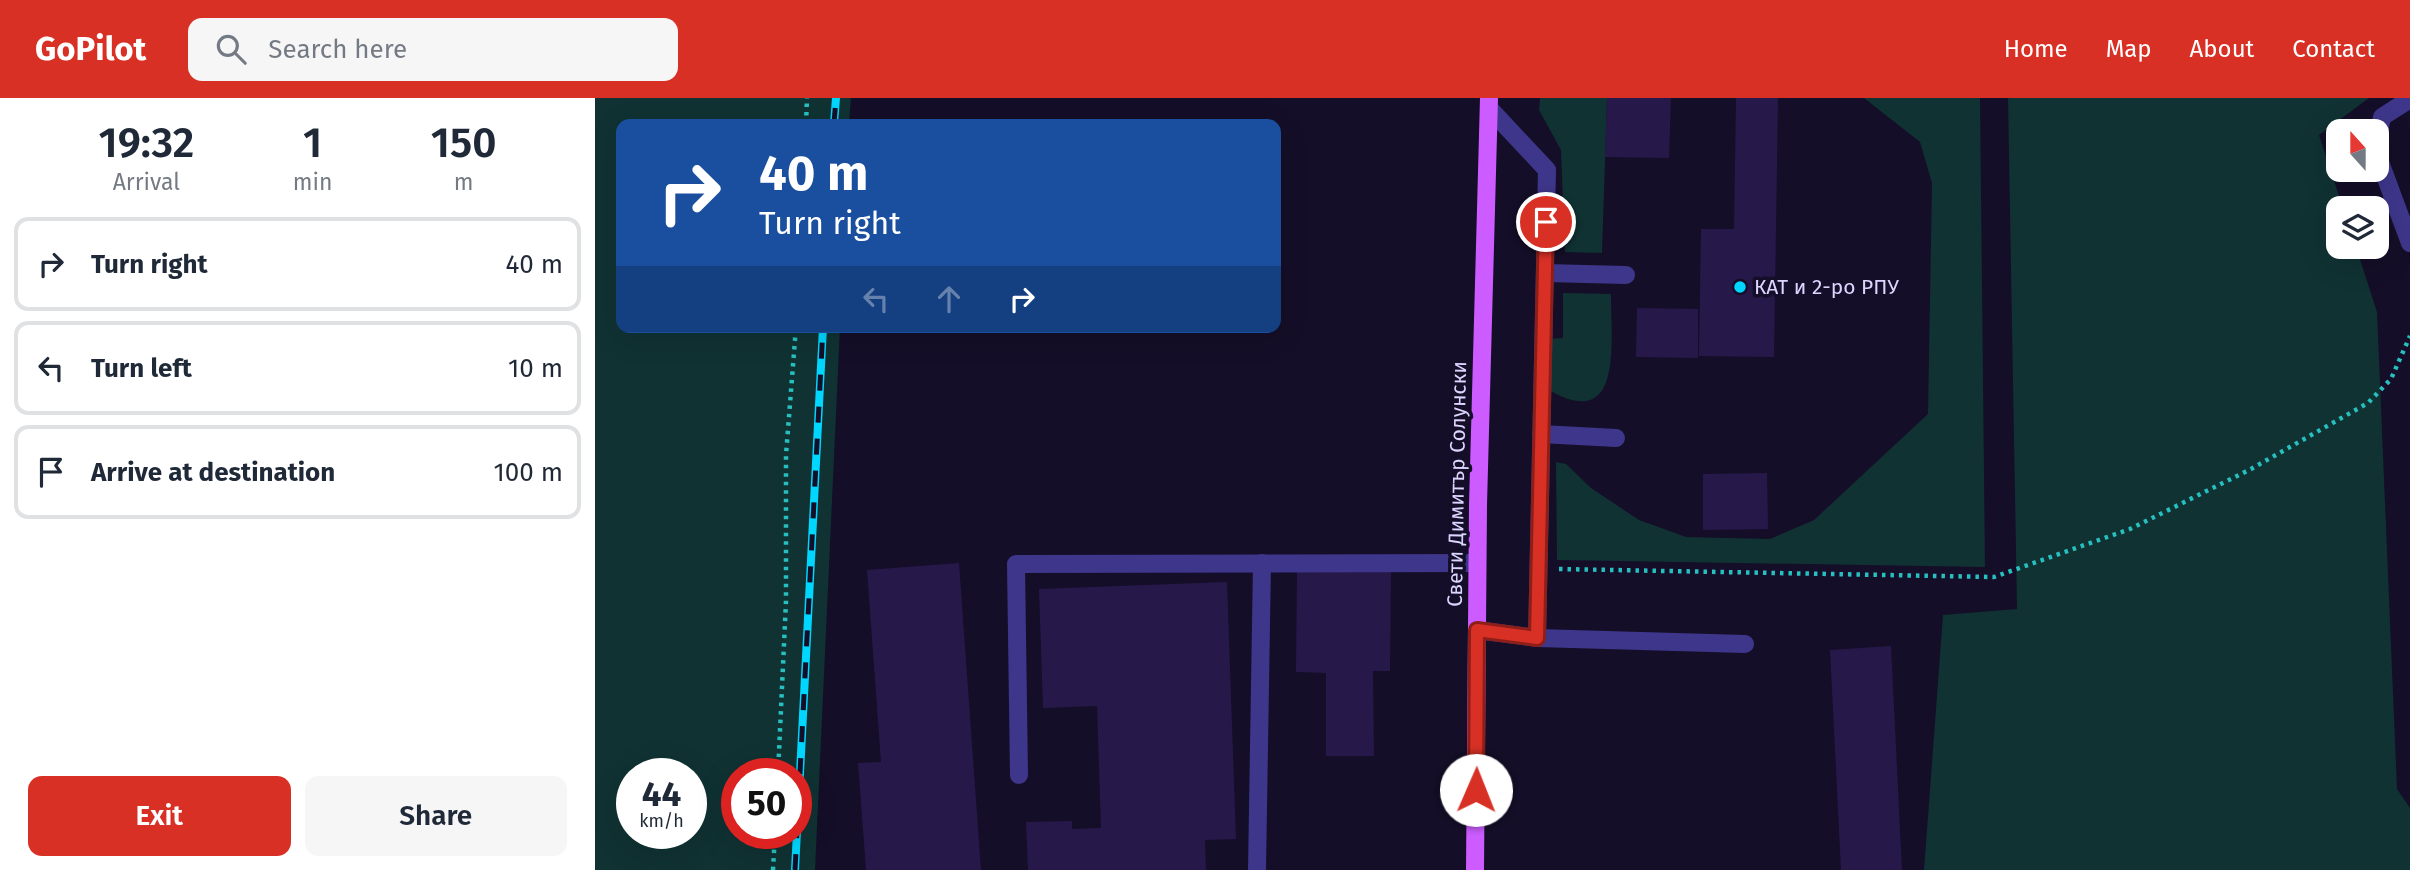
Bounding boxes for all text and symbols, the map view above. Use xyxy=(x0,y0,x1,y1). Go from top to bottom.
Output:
search box xyxy=(188,18,678,81)
text: GoPilot xyxy=(35,29,146,69)
icon: search xyxy=(212,30,250,68)
text: Search here xyxy=(268,34,407,65)
text: Home xyxy=(2004,35,2068,63)
text: Map xyxy=(2106,35,2152,63)
text: About xyxy=(2190,35,2254,63)
text: Contact xyxy=(2292,35,2375,63)
text: 19:32 xyxy=(98,118,194,168)
text: 1 xyxy=(303,118,322,168)
text: 150 xyxy=(431,118,496,168)
north arrow xyxy=(2326,119,2389,182)
map controls xyxy=(2326,119,2389,259)
text: 40 m xyxy=(759,144,868,203)
icon: right xyxy=(644,147,735,238)
text: Arrival xyxy=(113,168,180,196)
text: min xyxy=(293,168,332,196)
text: m xyxy=(454,168,474,196)
pin xyxy=(1516,192,1576,252)
button: layers xyxy=(2326,196,2389,259)
icon: arrive xyxy=(1527,203,1565,241)
text: Turn right xyxy=(759,204,901,242)
icon: right xyxy=(32,245,70,283)
text: Turn right xyxy=(91,249,208,280)
text: 40 m xyxy=(505,249,563,280)
place label: КАТ и 2-ро РПУ xyxy=(1754,274,1899,300)
marker: КАТ и 2-ро РПУ xyxy=(1732,279,1748,295)
icon: left xyxy=(857,280,895,318)
icon: ahead xyxy=(930,280,968,318)
icon: right xyxy=(1003,280,1041,318)
icon: left xyxy=(32,349,70,387)
text: Turn left xyxy=(91,353,192,384)
text: 10 m xyxy=(508,353,563,384)
street label: Свети Димитър Солунски xyxy=(1442,361,1472,607)
icon: arrive xyxy=(32,453,70,491)
text: Arrive at destination xyxy=(91,457,335,488)
text: 100 m xyxy=(494,457,563,488)
position arrow xyxy=(1439,753,1513,827)
speed limit sign: 50 xyxy=(721,758,812,849)
text: 44 xyxy=(642,773,681,815)
button: Exit xyxy=(28,776,291,856)
button: Share xyxy=(305,776,567,856)
text: km/h xyxy=(639,810,684,832)

